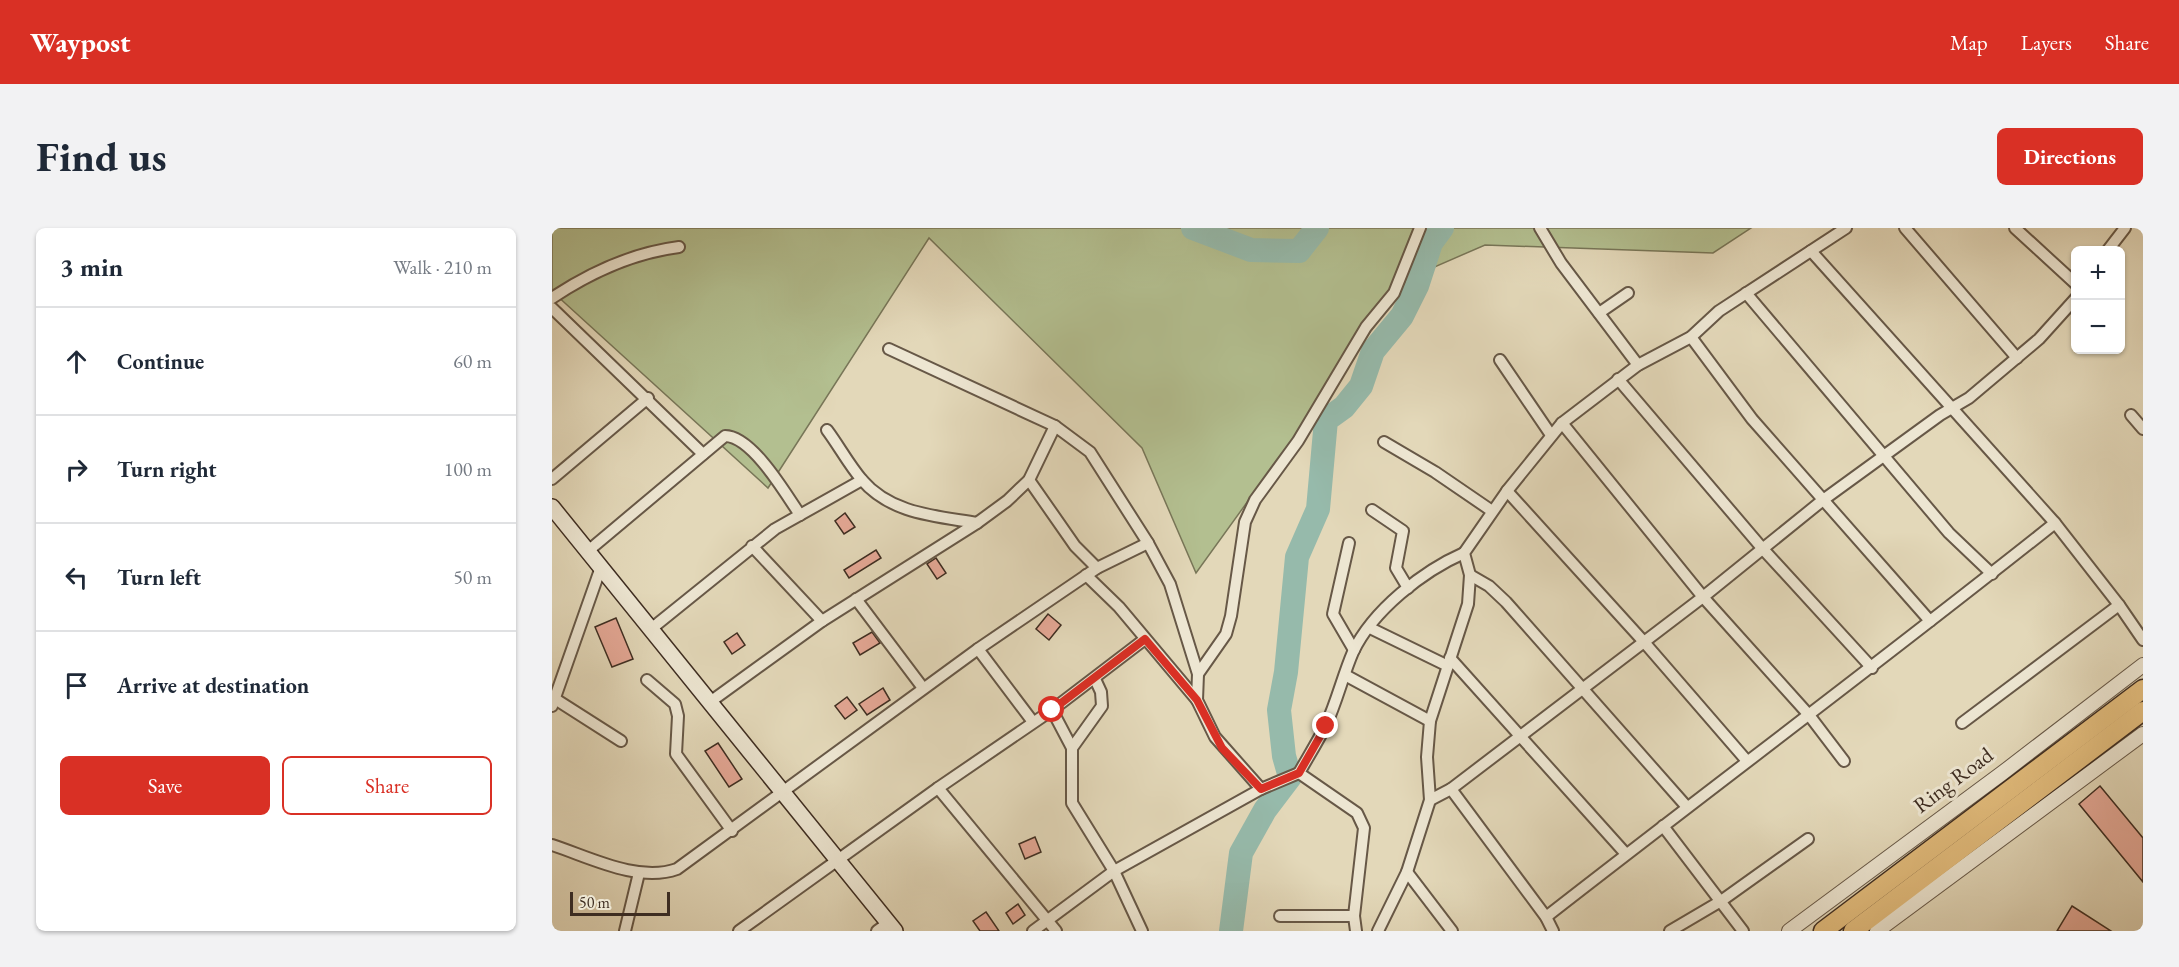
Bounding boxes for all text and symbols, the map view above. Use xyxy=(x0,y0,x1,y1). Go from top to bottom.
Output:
text: Waypost xyxy=(30,24,131,60)
text: Map xyxy=(1950,29,1988,56)
text: Layers xyxy=(2021,29,2072,56)
text: Share xyxy=(2105,29,2149,56)
button: Directions xyxy=(1997,128,2143,185)
text: Find us xyxy=(36,129,167,184)
map controls xyxy=(2071,246,2125,354)
button: + xyxy=(2071,246,2125,300)
text: 3 min xyxy=(60,250,123,284)
text: Walk · 210 m xyxy=(393,254,492,280)
button: − xyxy=(2071,300,2125,354)
icon: ahead xyxy=(60,345,93,378)
text: Continue xyxy=(117,347,204,376)
text: 60 m xyxy=(453,348,492,374)
icon: right xyxy=(60,453,93,486)
text: Turn right xyxy=(117,455,216,484)
text: 100 m xyxy=(444,456,492,482)
icon: left xyxy=(60,561,93,594)
text: Turn left xyxy=(117,563,201,592)
text: 50 m xyxy=(453,564,492,590)
icon: arrive xyxy=(60,669,93,702)
text: Arrive at destination xyxy=(117,671,309,700)
route start xyxy=(1038,696,1064,722)
route end xyxy=(1312,712,1338,738)
street label: Ring Road xyxy=(1907,740,1999,819)
button: Save xyxy=(60,756,270,815)
button: Share xyxy=(282,756,492,815)
scale bar xyxy=(570,889,670,916)
text: 50 m xyxy=(579,892,610,913)

